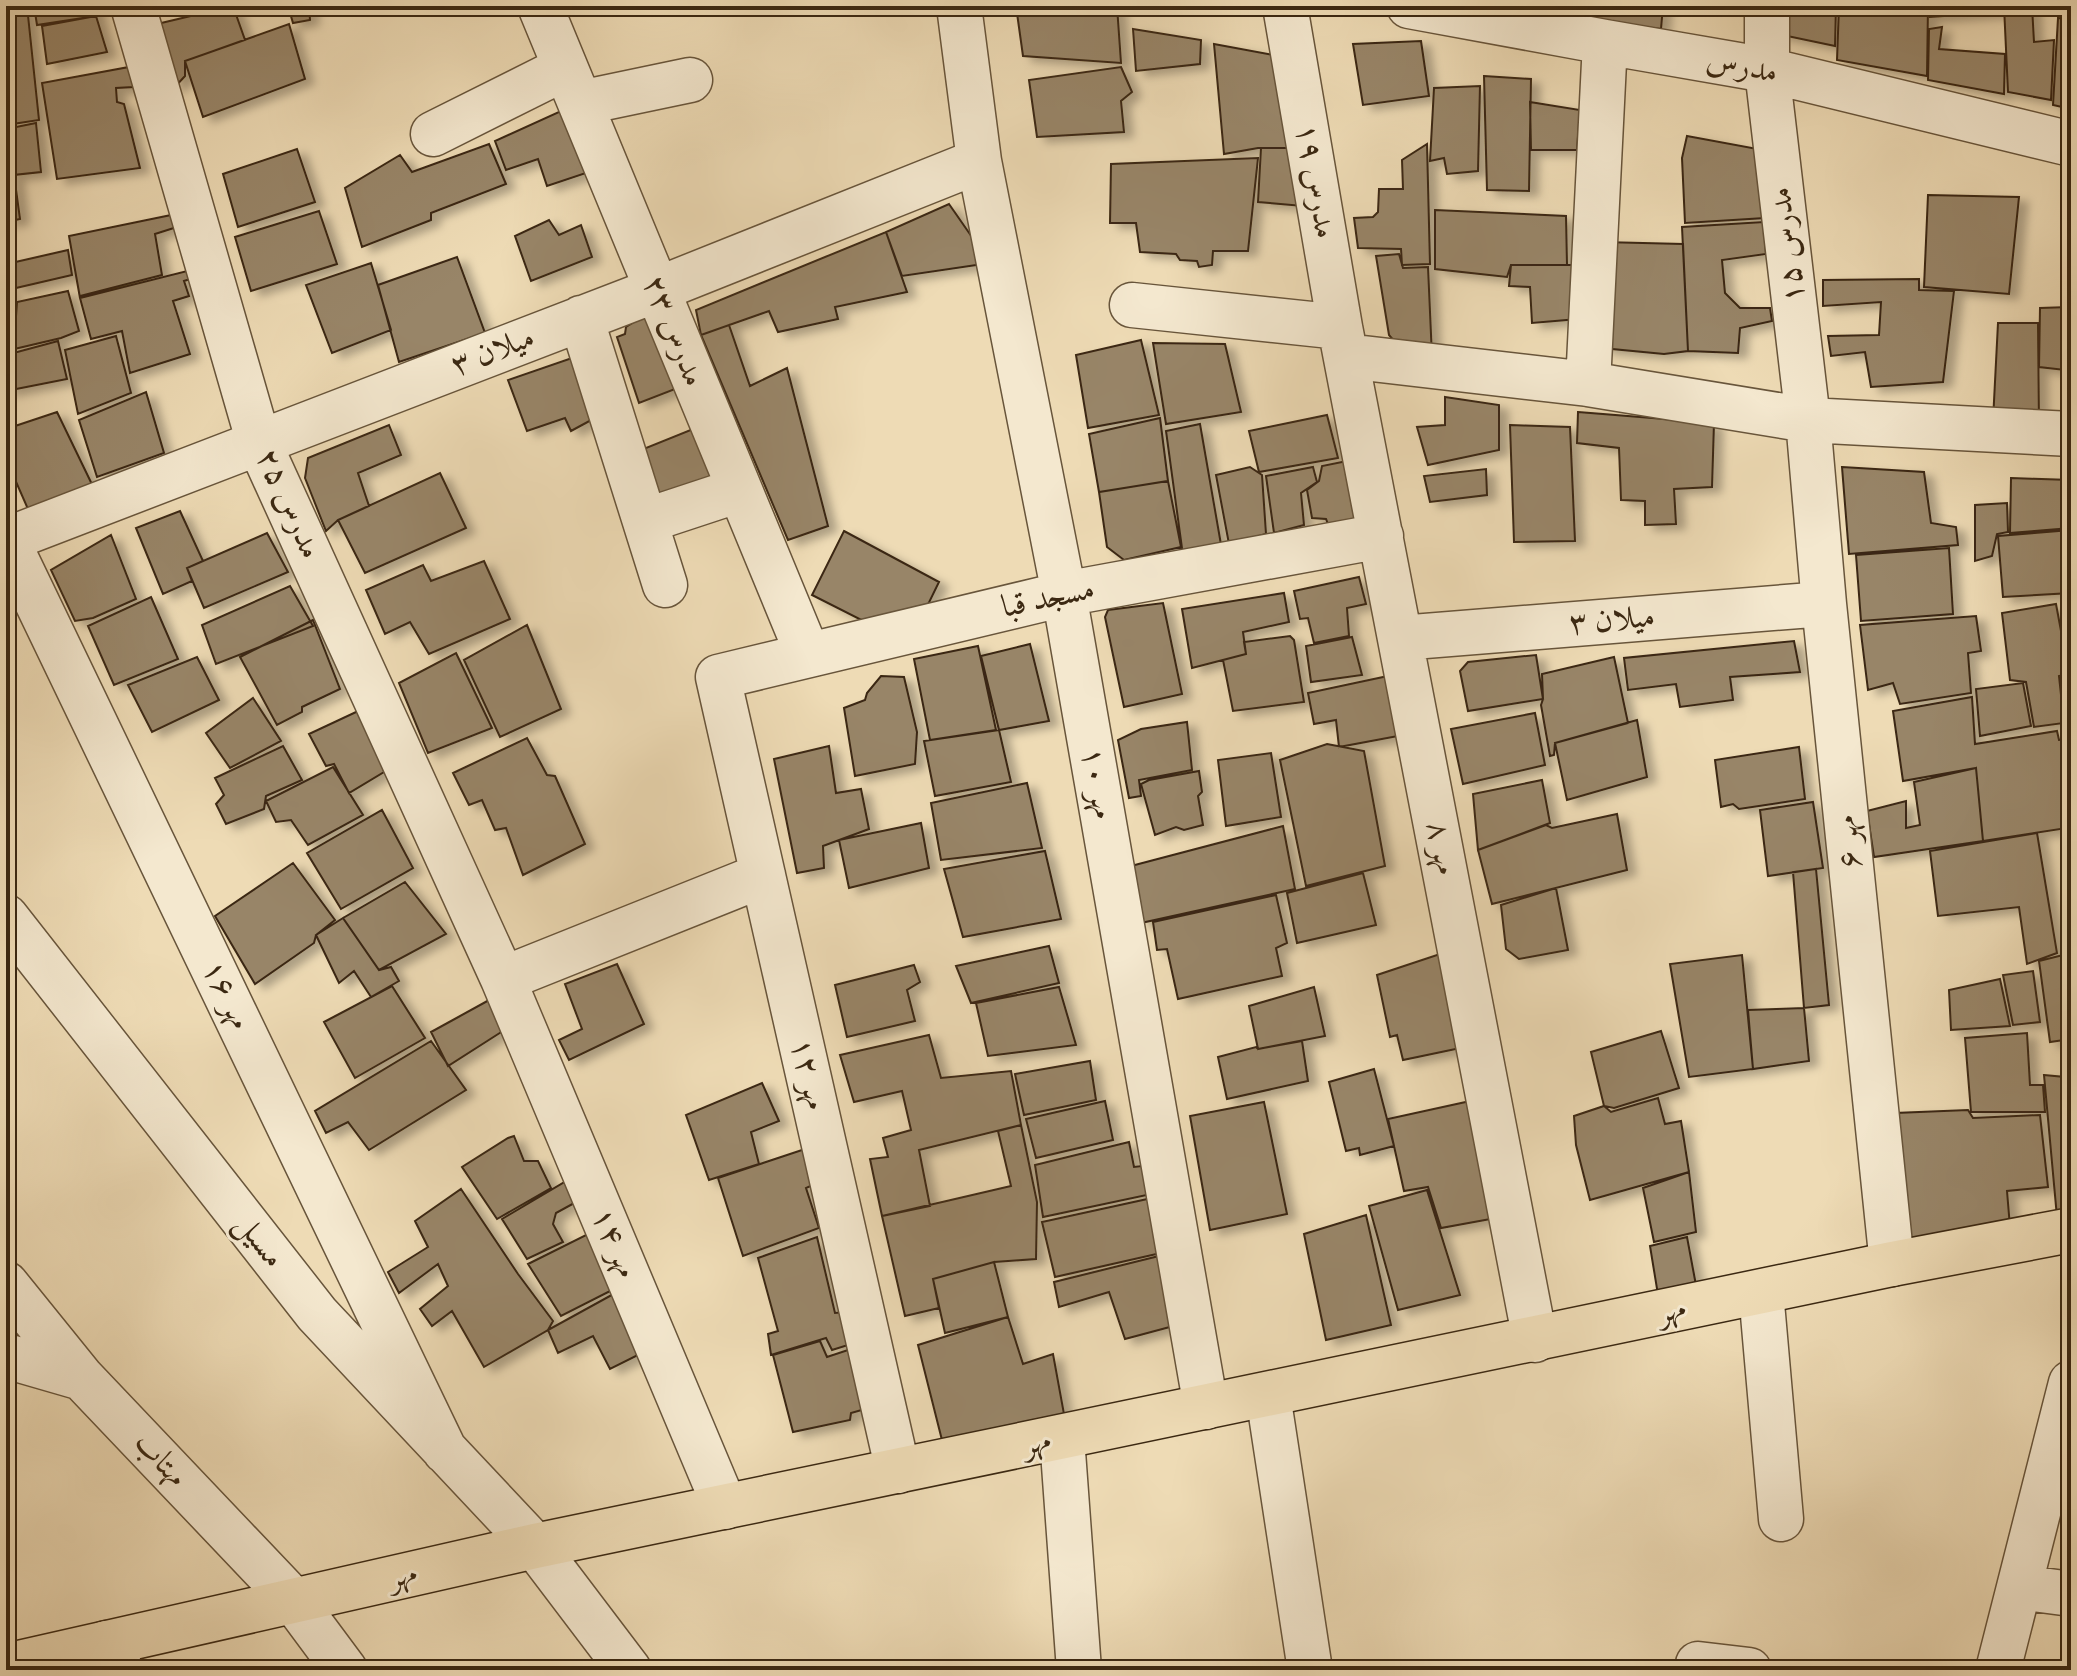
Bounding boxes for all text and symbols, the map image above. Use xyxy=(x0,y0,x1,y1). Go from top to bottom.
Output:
street label: مدرس xyxy=(1703,40,1781,94)
street label: مدرس ۱۹ xyxy=(1285,120,1345,242)
street label: مدرس ۱۵ xyxy=(1761,185,1815,305)
street label: مدرس ۲۳ xyxy=(632,269,714,393)
street label: میلان ۳ xyxy=(445,317,541,387)
street label: مدرس ۲۵ xyxy=(246,442,330,566)
street label: مسجد قبا xyxy=(998,569,1098,629)
street label: میلان ۳ xyxy=(1567,597,1657,645)
street label: مهر ۱۰ xyxy=(1071,744,1123,822)
street label: مهر ۶ xyxy=(1826,813,1872,871)
street label: مهر ۸ xyxy=(1416,818,1466,878)
street label: مهر ۱۶ xyxy=(192,954,260,1036)
street label: مهر ۱۲ xyxy=(780,1034,836,1114)
street label: مهر ۱۴ xyxy=(581,1202,647,1284)
street label: مسیل xyxy=(225,1205,293,1277)
street label: مهر xyxy=(1651,1288,1690,1335)
street label: مهر xyxy=(1016,1420,1055,1467)
street label: مهتاب xyxy=(124,1423,196,1497)
street label: مهر xyxy=(382,1553,421,1600)

